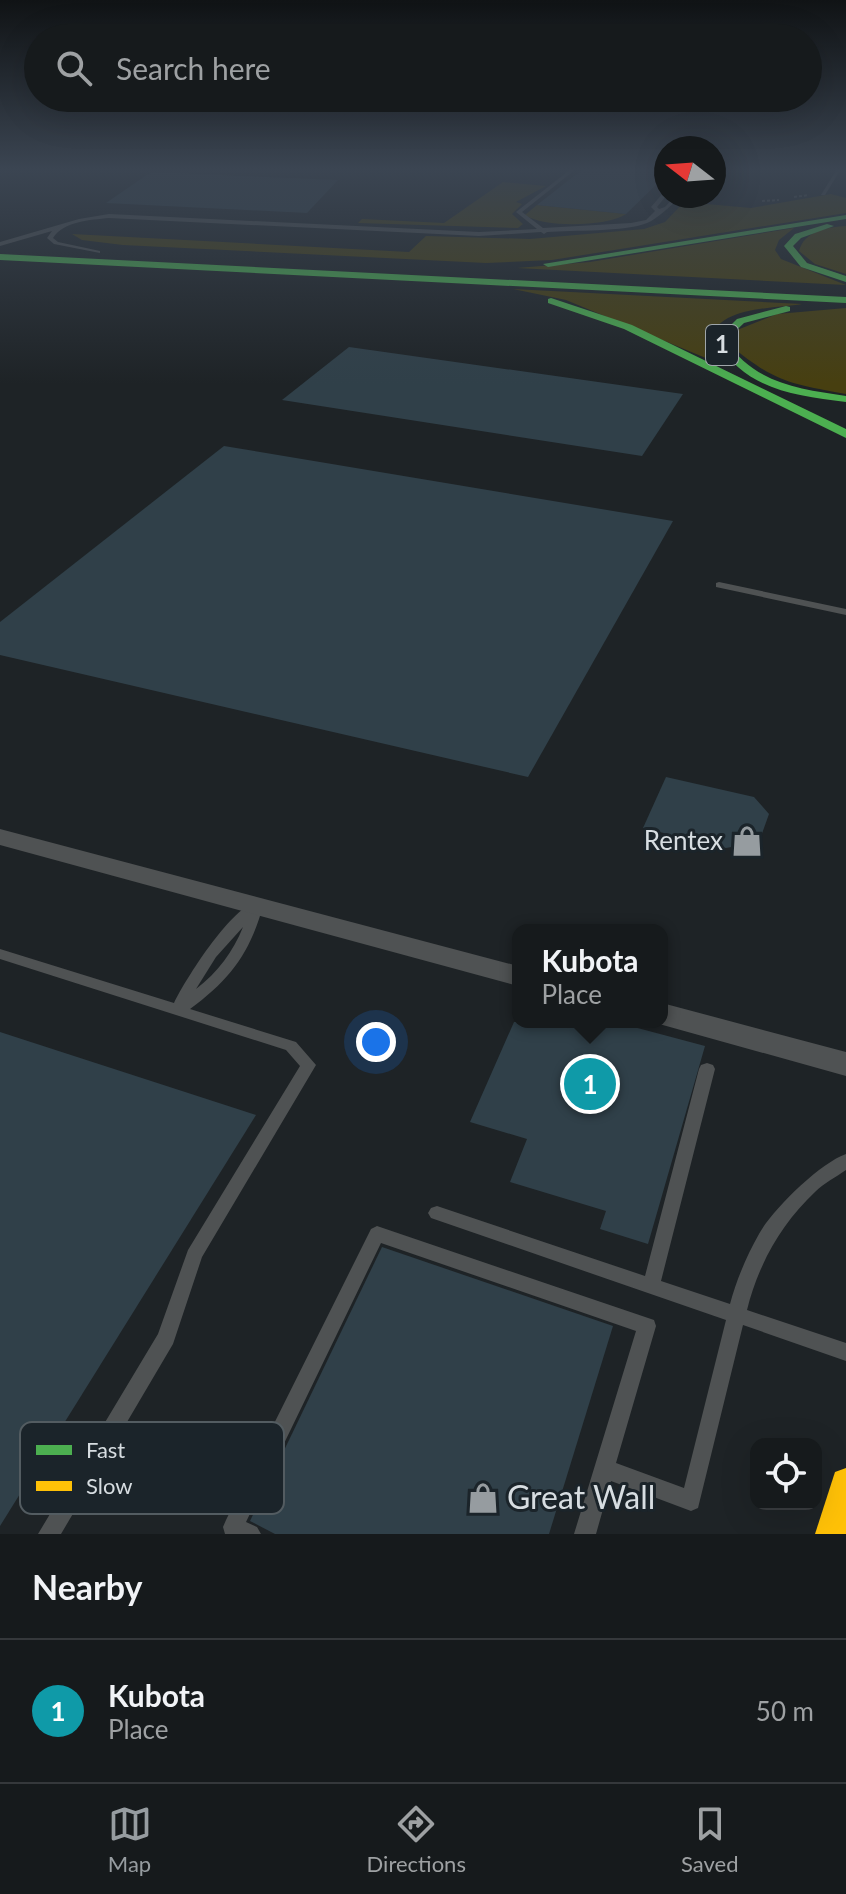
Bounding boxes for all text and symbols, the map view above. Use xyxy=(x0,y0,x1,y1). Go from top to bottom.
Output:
search box xyxy=(24,24,822,112)
icon: search xyxy=(52,46,96,90)
text: Search here xyxy=(116,50,271,86)
north arrow xyxy=(654,136,726,208)
road number: 1 xyxy=(706,325,738,365)
place label: Rentex xyxy=(644,824,723,856)
shop icon: Rentex xyxy=(730,824,764,858)
popup xyxy=(512,924,668,1028)
text: Kubota xyxy=(541,942,639,978)
text: Place xyxy=(541,978,602,1010)
your location xyxy=(356,1022,396,1062)
pin: 1 xyxy=(564,1054,616,1114)
legend xyxy=(20,1422,284,1514)
text: Fast xyxy=(86,1436,125,1463)
map controls xyxy=(750,1438,822,1510)
button: locate xyxy=(750,1438,822,1510)
text: Slow xyxy=(86,1472,133,1499)
place label: Great Wall xyxy=(507,1477,655,1516)
shop icon: Great Wall xyxy=(466,1481,500,1515)
text: Nearby xyxy=(32,1566,143,1607)
text: Kubota xyxy=(108,1677,205,1713)
text: 1 xyxy=(50,1695,66,1727)
text: 50 m xyxy=(756,1695,814,1727)
text: Place xyxy=(108,1713,169,1745)
tab: Map xyxy=(108,1802,152,1877)
tab: Directions xyxy=(367,1802,466,1877)
tab: Saved xyxy=(681,1802,738,1877)

